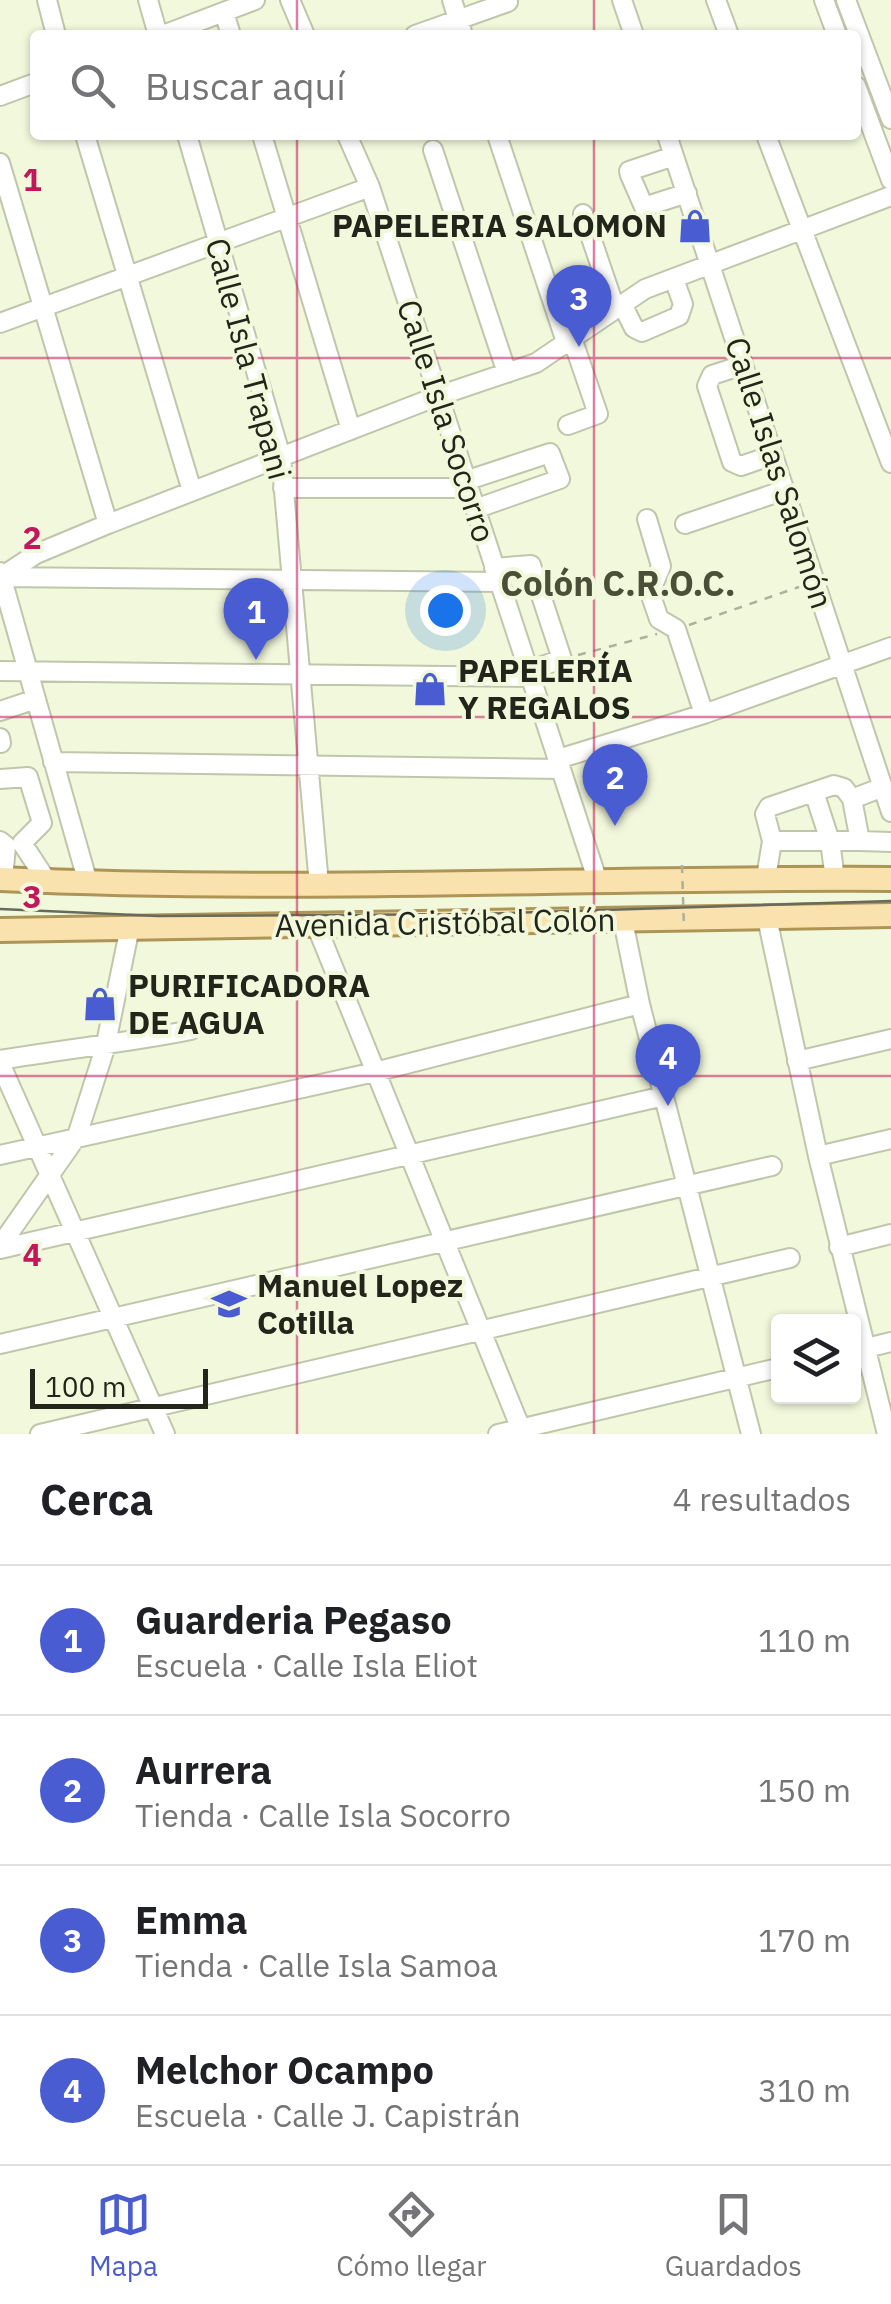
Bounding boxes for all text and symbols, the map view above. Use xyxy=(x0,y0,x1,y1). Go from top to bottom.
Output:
search box xyxy=(30,30,861,140)
icon: search xyxy=(65,58,120,113)
text: Buscar aquí xyxy=(145,61,346,110)
text: 1 xyxy=(22,158,42,200)
place label: PAPELERIA SALOMON xyxy=(332,204,667,246)
shop icon: PAPELERIA SALOMON xyxy=(676,207,714,245)
street label: Calle Isla Trapani xyxy=(197,233,301,484)
pin: 3 xyxy=(546,264,612,347)
street label: Calle Isla Socorro xyxy=(388,294,506,547)
street label: Calle Islas Salomón xyxy=(716,332,844,614)
text: 2 xyxy=(22,516,42,558)
district label: Colón C.R.O.C. xyxy=(500,560,736,606)
pin: 1 xyxy=(224,578,288,660)
your location xyxy=(420,585,471,636)
place label: PAPELERÍA Y REGALOS xyxy=(458,649,633,728)
shop icon: PAPELERÍA Y REGALOS xyxy=(411,670,449,708)
pin: 2 xyxy=(582,744,648,826)
text: 3 xyxy=(22,875,42,917)
street label: Avenida Cristóbal Colón xyxy=(274,898,616,946)
place label: PURIFICADORA DE AGUA xyxy=(128,964,370,1043)
shop icon: PURIFICADORA DE AGUA xyxy=(81,985,119,1023)
pin: 4 xyxy=(636,1024,700,1106)
text: 4 xyxy=(22,1233,42,1275)
place label: Manuel Lopez Cotilla xyxy=(257,1264,463,1343)
school or university icon: Manuel Lopez Cotilla xyxy=(210,1285,248,1323)
map controls xyxy=(771,1314,861,1404)
button: layers xyxy=(771,1314,861,1404)
scale bar xyxy=(30,1364,208,1408)
text: 100 m xyxy=(45,1368,126,1405)
text: Cerca xyxy=(40,1472,153,1527)
text: 4 resultados xyxy=(672,1478,851,1520)
text: Guarderia Pegaso xyxy=(135,1595,452,1644)
text: 1 xyxy=(63,1619,82,1661)
text: 110 m xyxy=(758,1619,851,1661)
text: Escuela · Calle Isla Eliot xyxy=(135,1644,478,1686)
text: Aurrera xyxy=(135,1745,272,1794)
text: 2 xyxy=(63,1769,82,1811)
text: 150 m xyxy=(758,1769,851,1811)
text: Tienda · Calle Isla Socorro xyxy=(135,1794,511,1836)
text: Emma xyxy=(135,1895,248,1944)
text: 3 xyxy=(63,1919,82,1961)
text: 170 m xyxy=(758,1919,851,1961)
text: Tienda · Calle Isla Samoa xyxy=(135,1944,498,1986)
text: Melchor Ocampo xyxy=(135,2045,434,2094)
text: 4 xyxy=(63,2069,82,2111)
text: 310 m xyxy=(758,2069,851,2111)
text: Escuela · Calle J. Capistrán xyxy=(135,2094,521,2136)
tab: Mapa xyxy=(89,2187,158,2284)
tab: Cómo llegar xyxy=(336,2187,486,2284)
tab: Guardados xyxy=(665,2187,802,2284)

